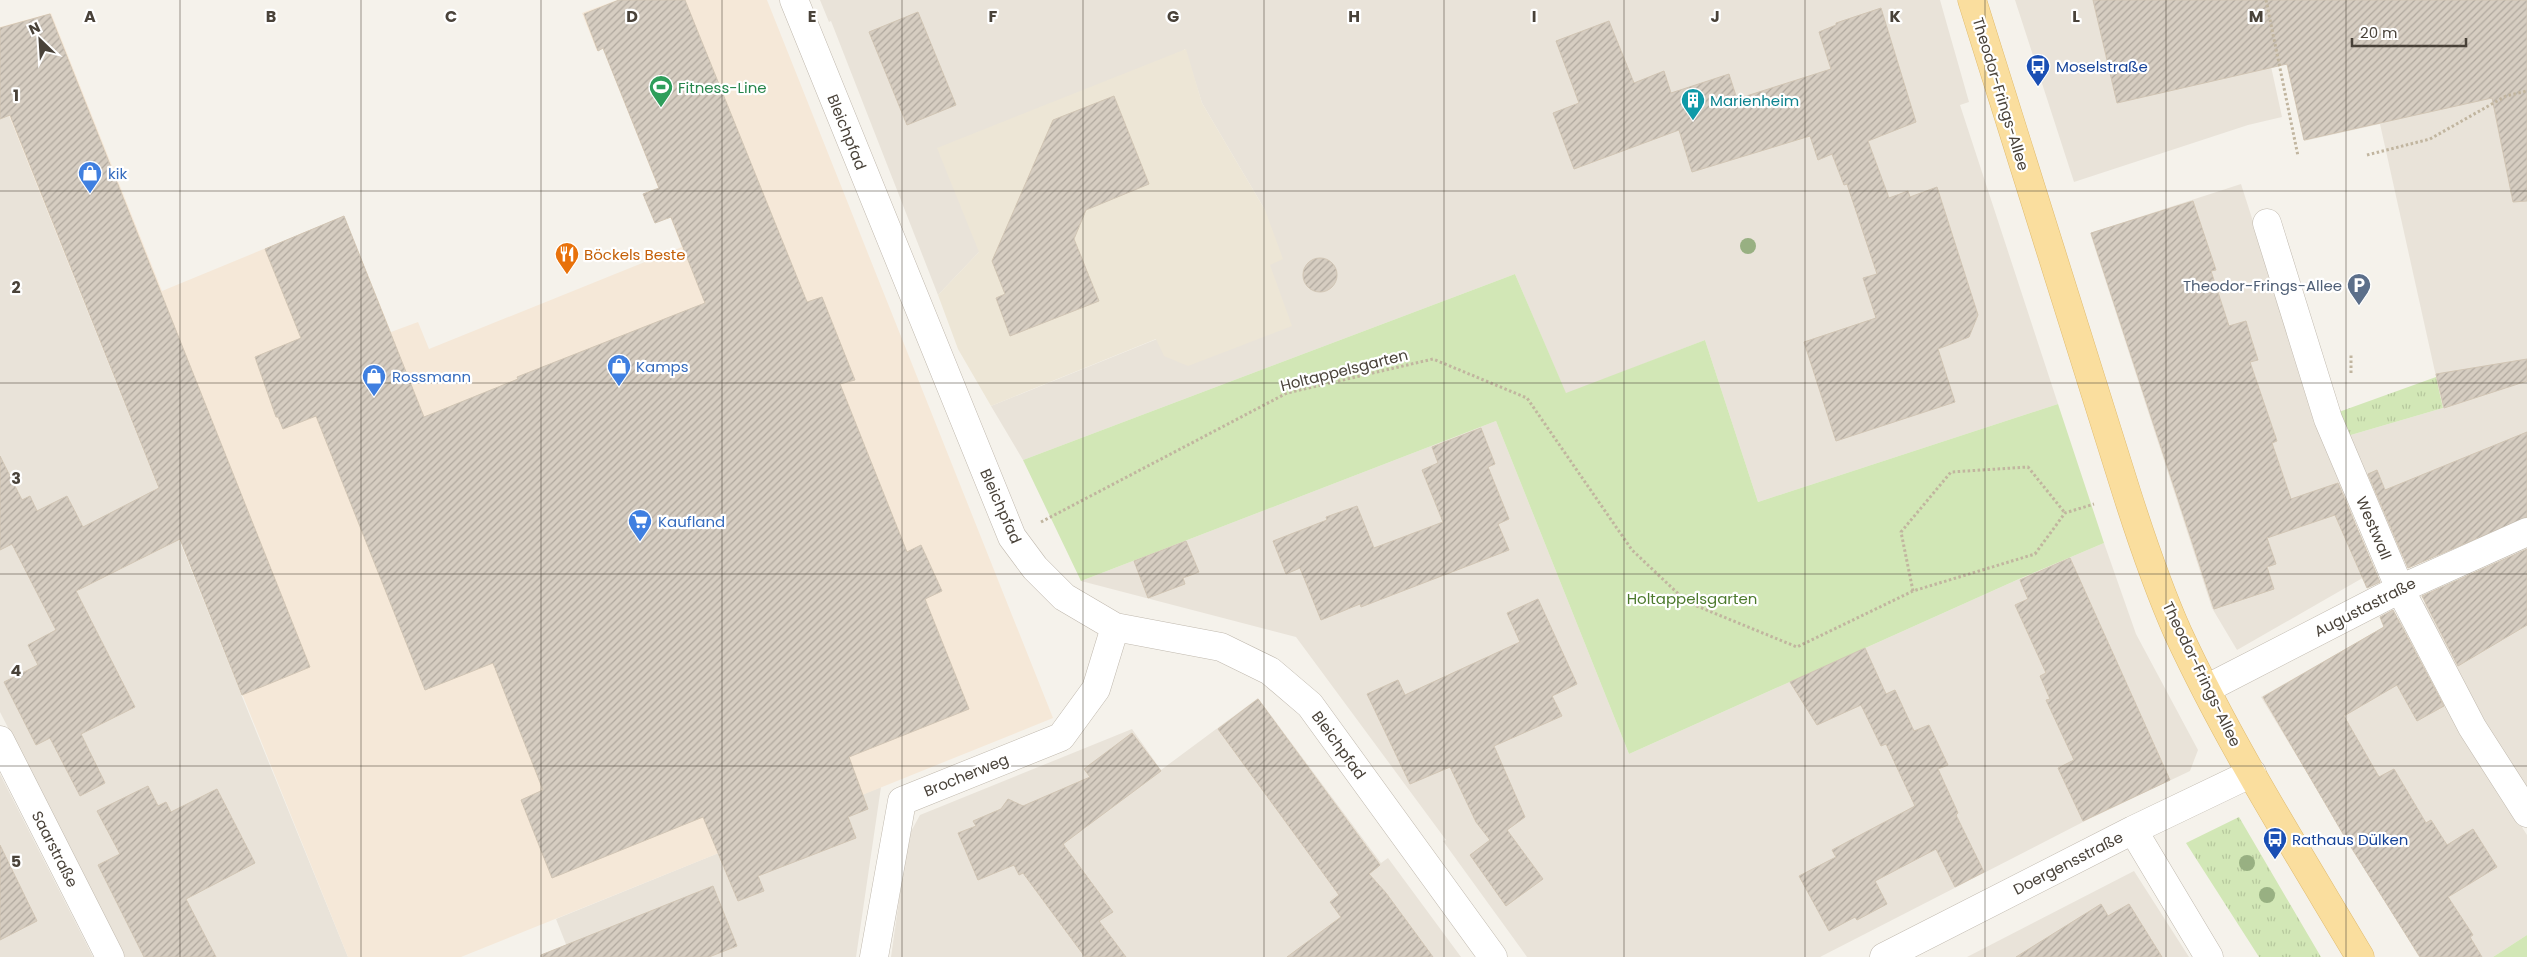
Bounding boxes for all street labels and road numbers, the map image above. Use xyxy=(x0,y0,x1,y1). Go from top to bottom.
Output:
street label: Theodor-Frings-Allee xyxy=(1968,15,2034,173)
street label: Bleichpfad xyxy=(822,91,872,173)
street label: Holtappelsgarten xyxy=(1278,344,1410,396)
street label: Bleichpfad xyxy=(975,465,1027,547)
street label: Westwall xyxy=(2351,493,2397,563)
street label: Augustastraße xyxy=(2311,572,2419,642)
street label: Theodor-Frings-Allee xyxy=(2158,598,2246,750)
street label: Bleichpfad xyxy=(1307,706,1371,784)
street label: Brocherweg xyxy=(920,748,1012,802)
street label: Saarstraße xyxy=(27,807,83,891)
street label: Doergensstraße xyxy=(2010,826,2126,900)

